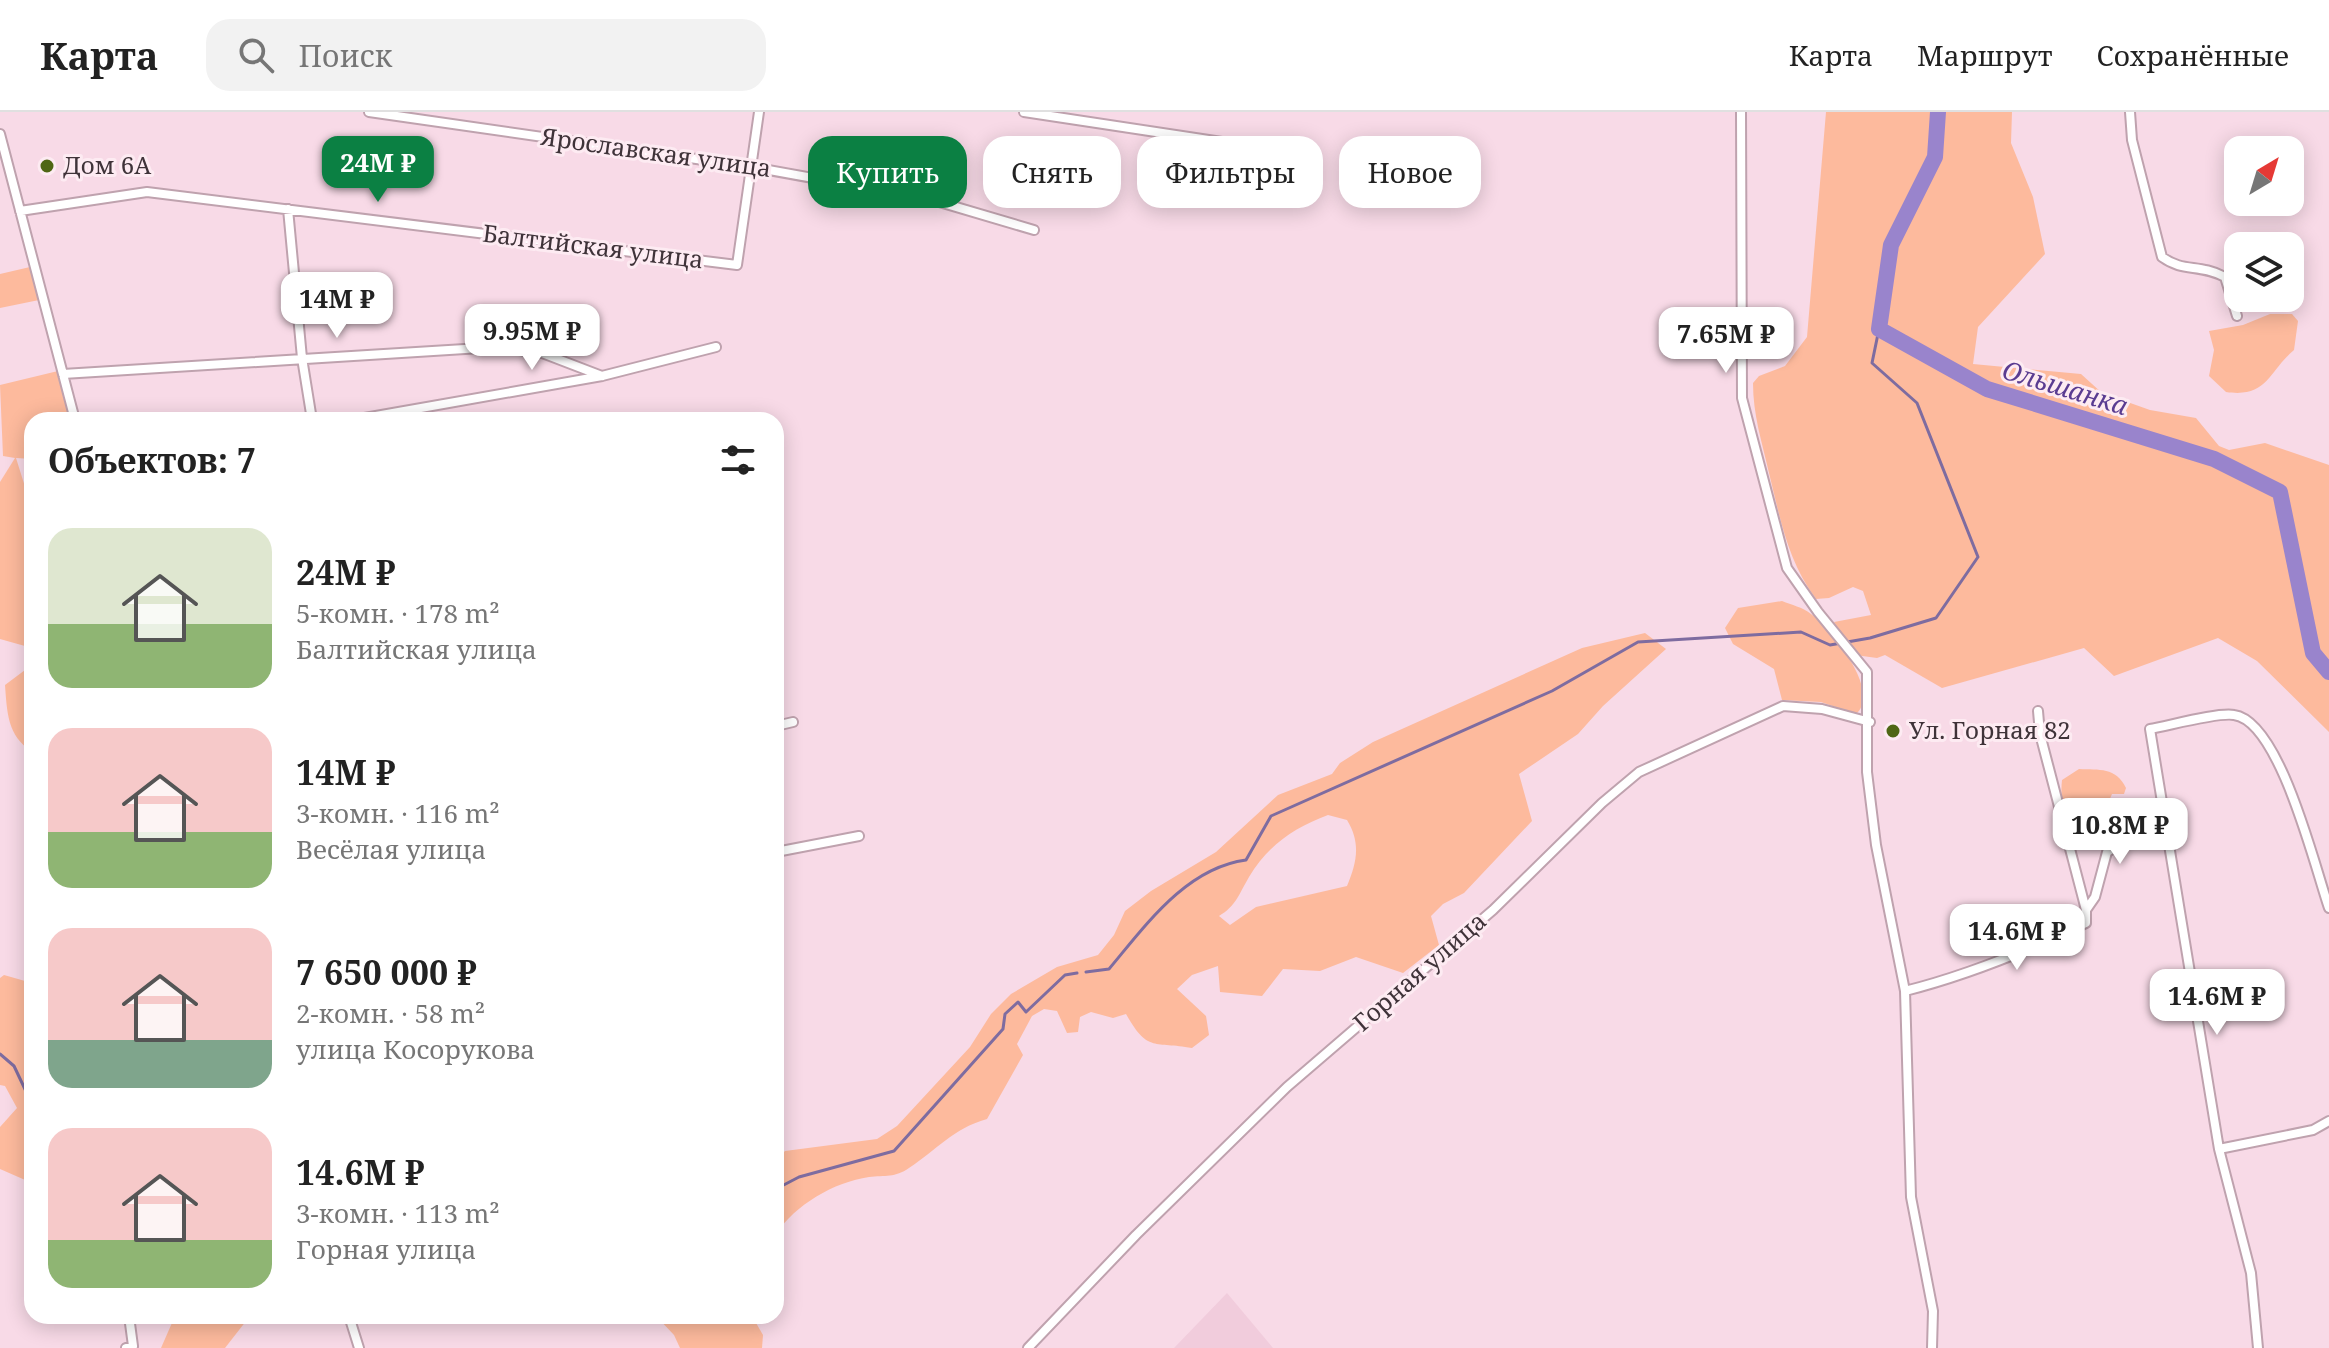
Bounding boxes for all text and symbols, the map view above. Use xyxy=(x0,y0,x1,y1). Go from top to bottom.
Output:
search box xyxy=(206,19,766,91)
text: Карта xyxy=(40,29,158,81)
icon: search xyxy=(234,33,278,77)
text: Поиск xyxy=(298,35,392,76)
text: Карта xyxy=(1789,36,1873,74)
text: Маршрут xyxy=(1917,36,2052,74)
text: Сохранённые xyxy=(2096,36,2289,74)
street label: Ярославская улица xyxy=(538,119,773,184)
pin: 24M ₽ xyxy=(322,136,434,204)
chip: Купить xyxy=(808,136,967,208)
chip: Снять xyxy=(983,136,1121,208)
chip: Фильтры xyxy=(1137,136,1323,208)
chip: Новое xyxy=(1339,136,1481,208)
north arrow xyxy=(2224,136,2304,216)
map controls xyxy=(2224,136,2304,312)
text: 24M ₽ xyxy=(340,144,416,180)
place label: Дом 6А xyxy=(63,148,151,181)
marker: Дом 6А xyxy=(38,157,56,175)
street label: Балтийская улица xyxy=(481,216,706,275)
button: layers xyxy=(2224,232,2304,312)
pin: 14M ₽ xyxy=(281,272,393,340)
text: 14M ₽ xyxy=(299,280,375,316)
pin: 9.95M ₽ xyxy=(458,304,606,372)
pin: 7.65M ₽ xyxy=(1652,307,1800,375)
text: 9.95M ₽ xyxy=(483,312,581,348)
text: 7.65M ₽ xyxy=(1677,315,1775,351)
water label: Ольшанка xyxy=(1998,351,2133,423)
text: Объектов: 7 xyxy=(48,437,256,483)
icon: filters xyxy=(716,438,760,482)
text: 24M ₽ xyxy=(296,549,396,595)
icon: home xyxy=(112,560,208,656)
text: 5-комн. · 178 m² xyxy=(296,595,500,631)
text: Балтийская улица xyxy=(296,631,537,667)
place label: Ул. Горная 82 xyxy=(1909,713,2071,746)
marker: Ул. Горная 82 xyxy=(1884,722,1902,740)
text: 14M ₽ xyxy=(296,749,396,795)
icon: home xyxy=(112,760,208,856)
text: 3-комн. · 116 m² xyxy=(296,795,500,831)
pin: 10.8M ₽ xyxy=(2046,798,2194,866)
text: 10.8M ₽ xyxy=(2071,806,2169,842)
text: Весёлая улица xyxy=(296,831,486,867)
street label: Горная улица xyxy=(1345,904,1493,1038)
pin: 14.6M ₽ xyxy=(1943,904,2091,972)
text: 14.6M ₽ xyxy=(1968,912,2066,948)
text: 7 650 000 ₽ xyxy=(296,949,477,995)
icon: home xyxy=(112,960,208,1056)
pin: 14.6M ₽ xyxy=(2143,969,2291,1037)
text: 14.6M ₽ xyxy=(2168,977,2266,1013)
text: 2-комн. · 58 m² xyxy=(296,995,485,1031)
text: улица Косорукова xyxy=(296,1031,535,1067)
text: 14.6M ₽ xyxy=(296,1149,425,1195)
icon: home xyxy=(112,1160,208,1256)
text: 3-комн. · 113 m² xyxy=(296,1195,500,1231)
text: Горная улица xyxy=(296,1231,476,1267)

